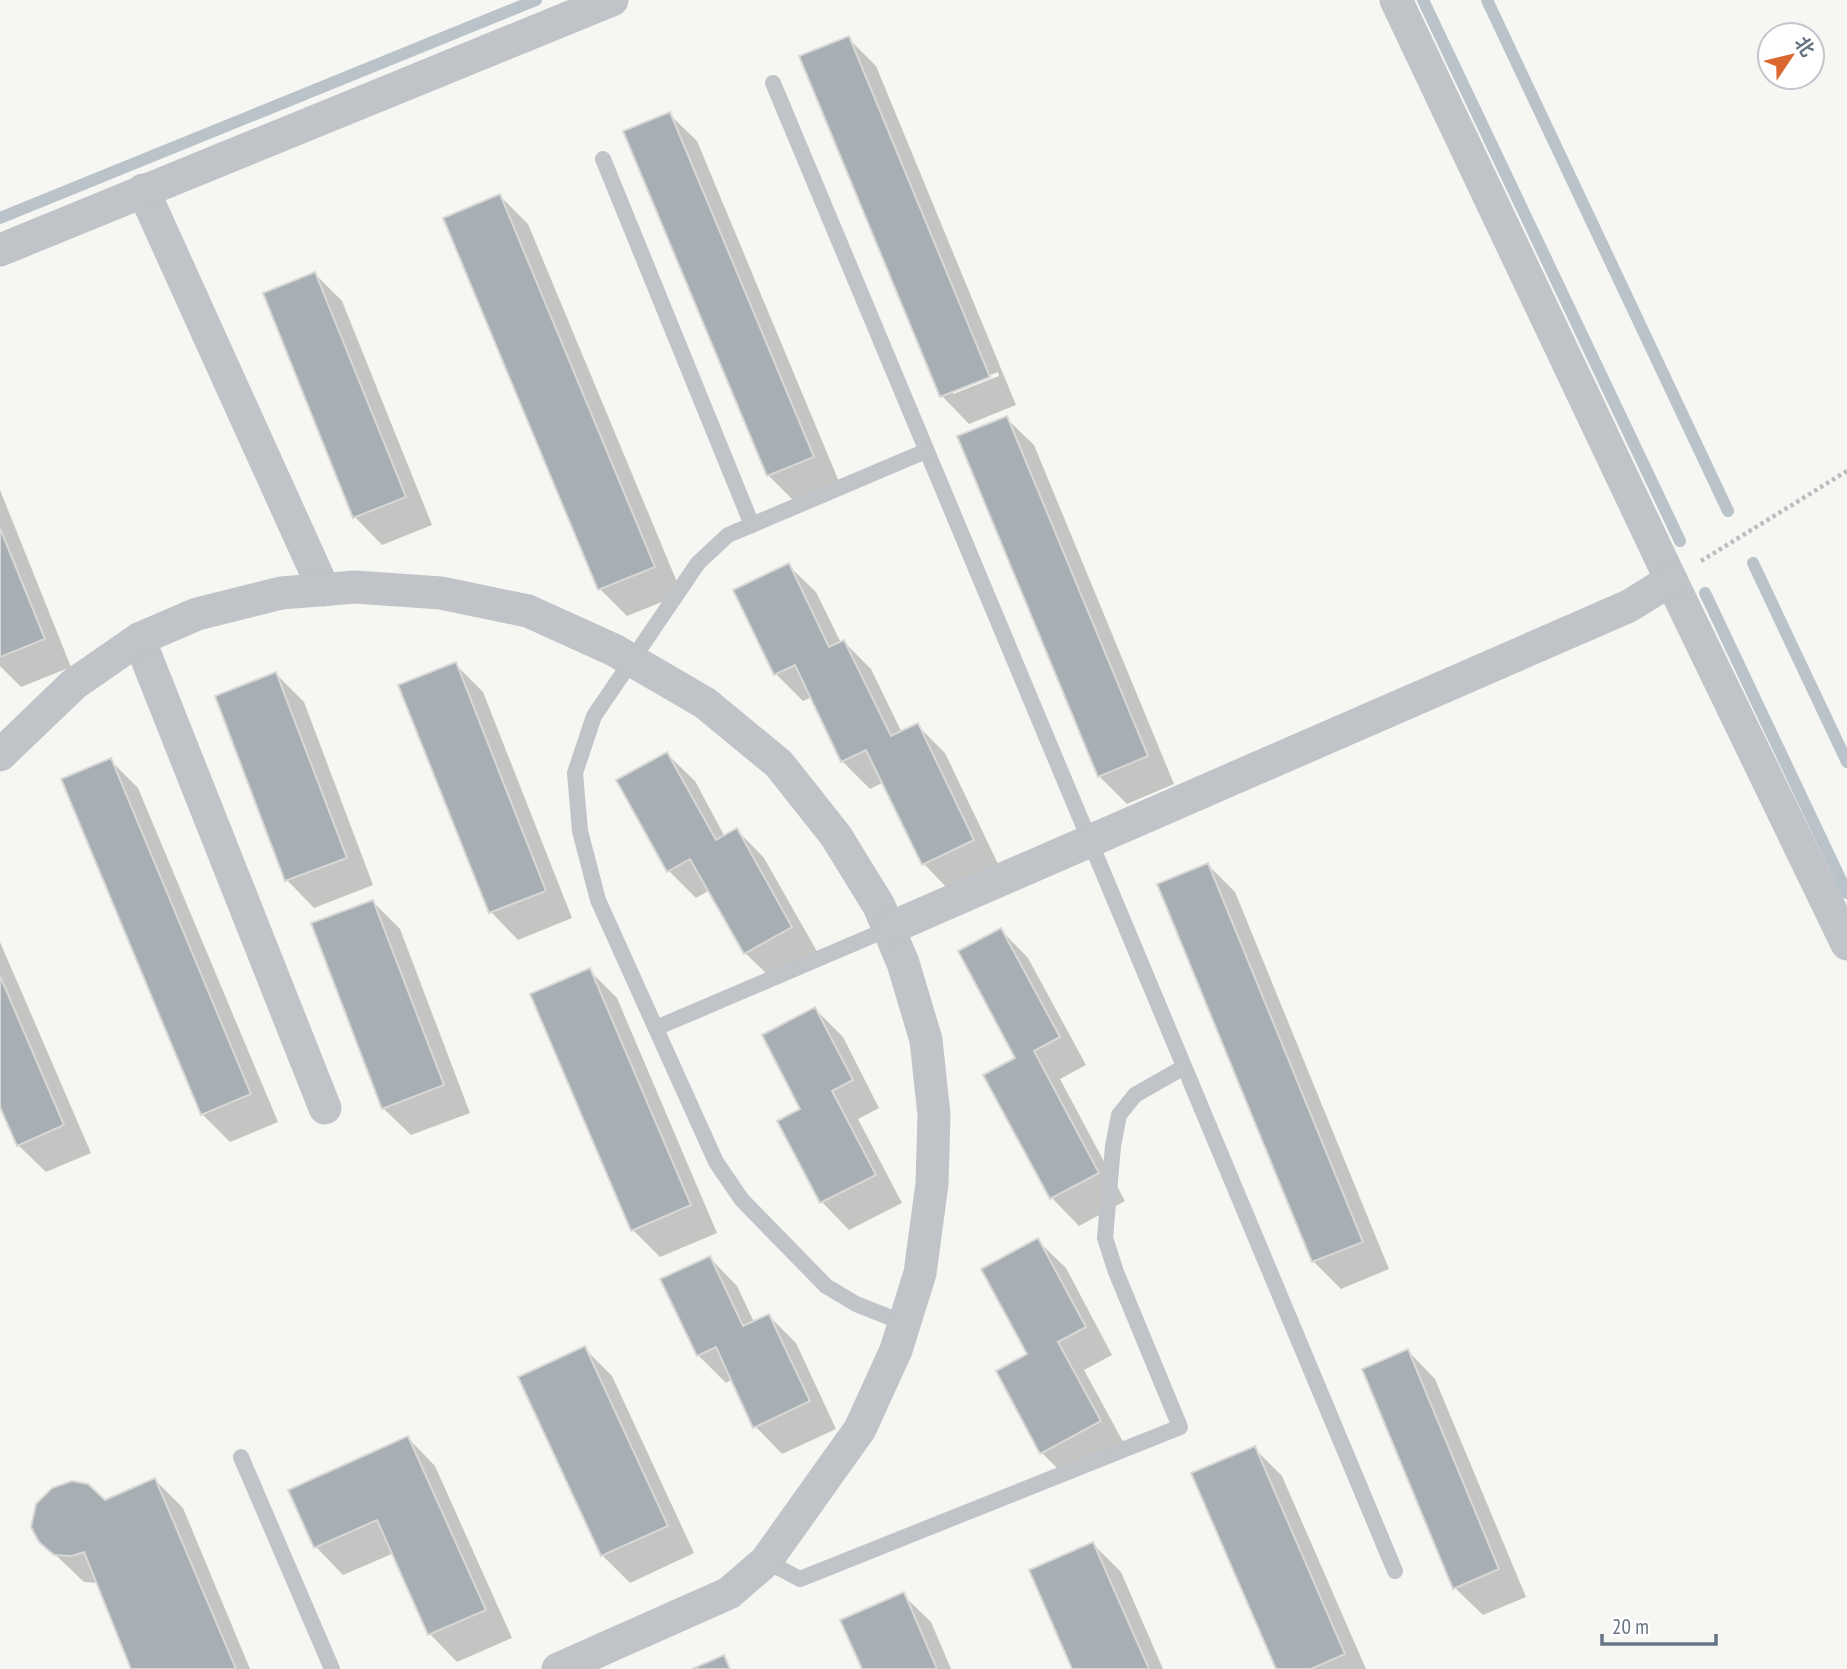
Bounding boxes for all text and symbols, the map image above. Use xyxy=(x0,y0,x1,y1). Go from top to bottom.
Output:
north arrow xyxy=(1756,21,1826,91)
text: 北 xyxy=(1790,32,1820,61)
scale bar xyxy=(1602,1602,1716,1646)
text: 20 m xyxy=(1612,1613,1649,1640)

